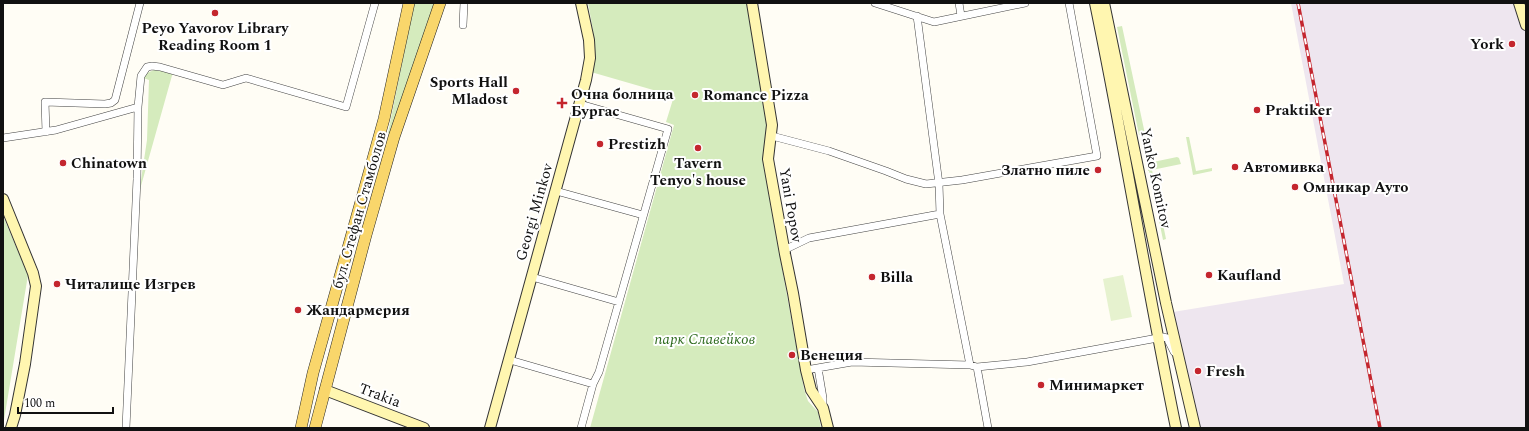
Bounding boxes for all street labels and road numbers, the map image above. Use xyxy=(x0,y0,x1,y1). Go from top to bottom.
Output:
street label: Yanko Komitov xyxy=(1134,126,1178,231)
street label: бул. Стефан Стамболов xyxy=(326,128,393,291)
street label: Georgi Minkov xyxy=(510,160,560,264)
street label: Yani Popov xyxy=(773,166,809,245)
street label: Trakia xyxy=(356,377,405,414)

